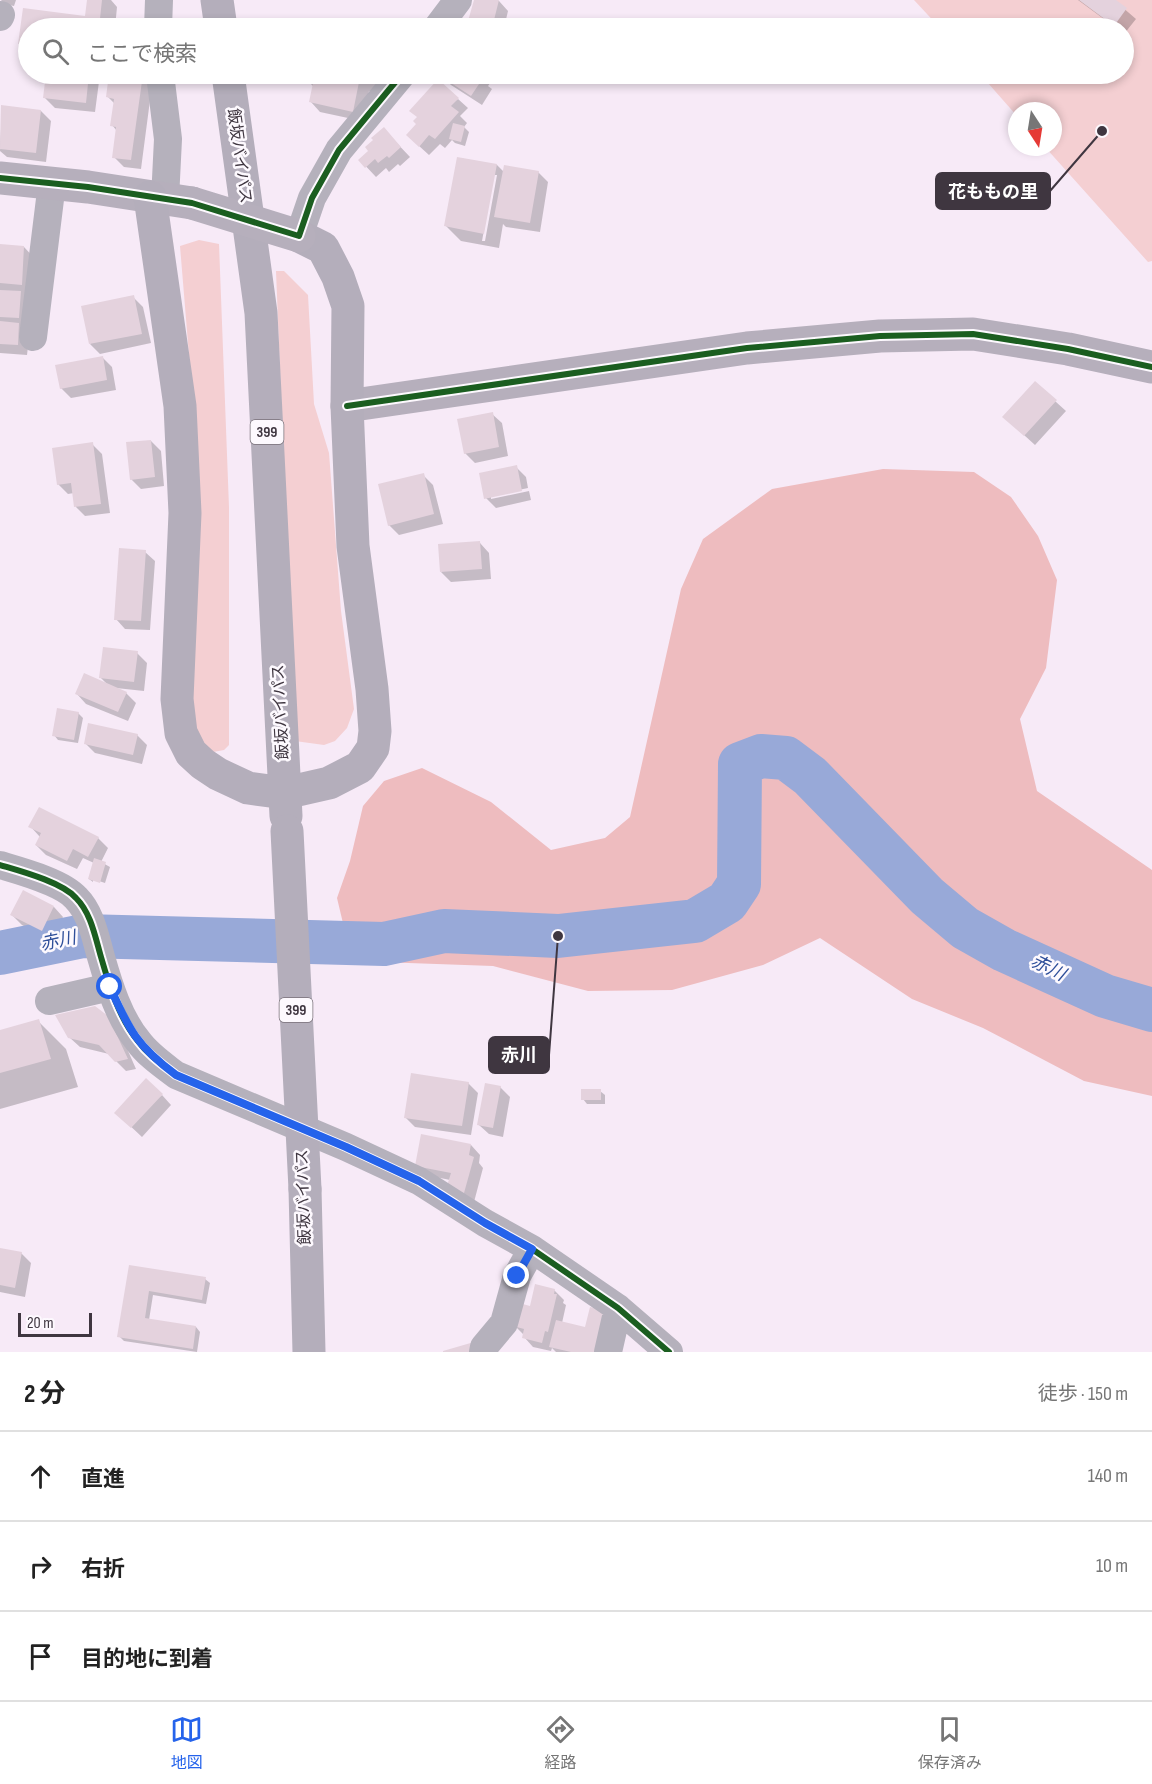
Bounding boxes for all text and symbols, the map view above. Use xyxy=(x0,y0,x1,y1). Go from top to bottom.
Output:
search box xyxy=(18,18,1134,84)
icon: search xyxy=(39,35,72,68)
text: ここで検索 xyxy=(87,41,197,68)
north arrow xyxy=(1008,102,1062,156)
street label: 飯坂バイパス xyxy=(223,107,255,205)
callout: 花ももの里 xyxy=(936,173,1050,209)
text: 花ももの里 xyxy=(948,182,1038,203)
road number: 399 xyxy=(250,420,284,444)
street label: 飯坂バイパス xyxy=(269,664,293,760)
water label: 赤川 xyxy=(38,927,80,955)
water label: 赤川 xyxy=(1027,951,1071,986)
route start xyxy=(96,973,122,999)
road number: 399 xyxy=(280,998,312,1022)
callout: 赤川 xyxy=(489,1037,549,1073)
text: 赤川 xyxy=(501,1045,537,1066)
street label: 飯坂バイパス xyxy=(293,1149,315,1245)
route end xyxy=(503,1262,529,1288)
scale bar xyxy=(18,1310,92,1338)
text: 20 m xyxy=(27,1314,54,1333)
text: 2 分 xyxy=(24,1379,65,1410)
text: 徒歩 · 150 m xyxy=(1038,1382,1128,1406)
icon: ahead xyxy=(24,1460,57,1493)
text: 140 m xyxy=(1088,1464,1128,1488)
text: 直進 xyxy=(81,1466,125,1493)
icon: right xyxy=(24,1550,57,1583)
text: 10 m xyxy=(1096,1554,1128,1578)
text: 右折 xyxy=(81,1556,125,1583)
icon: arrive xyxy=(24,1640,57,1673)
text: 目的地に到着 xyxy=(81,1646,213,1673)
tab: 地図 xyxy=(170,1713,203,1773)
tab: 経路 xyxy=(544,1713,577,1773)
tab: 保存済み xyxy=(918,1713,982,1773)

